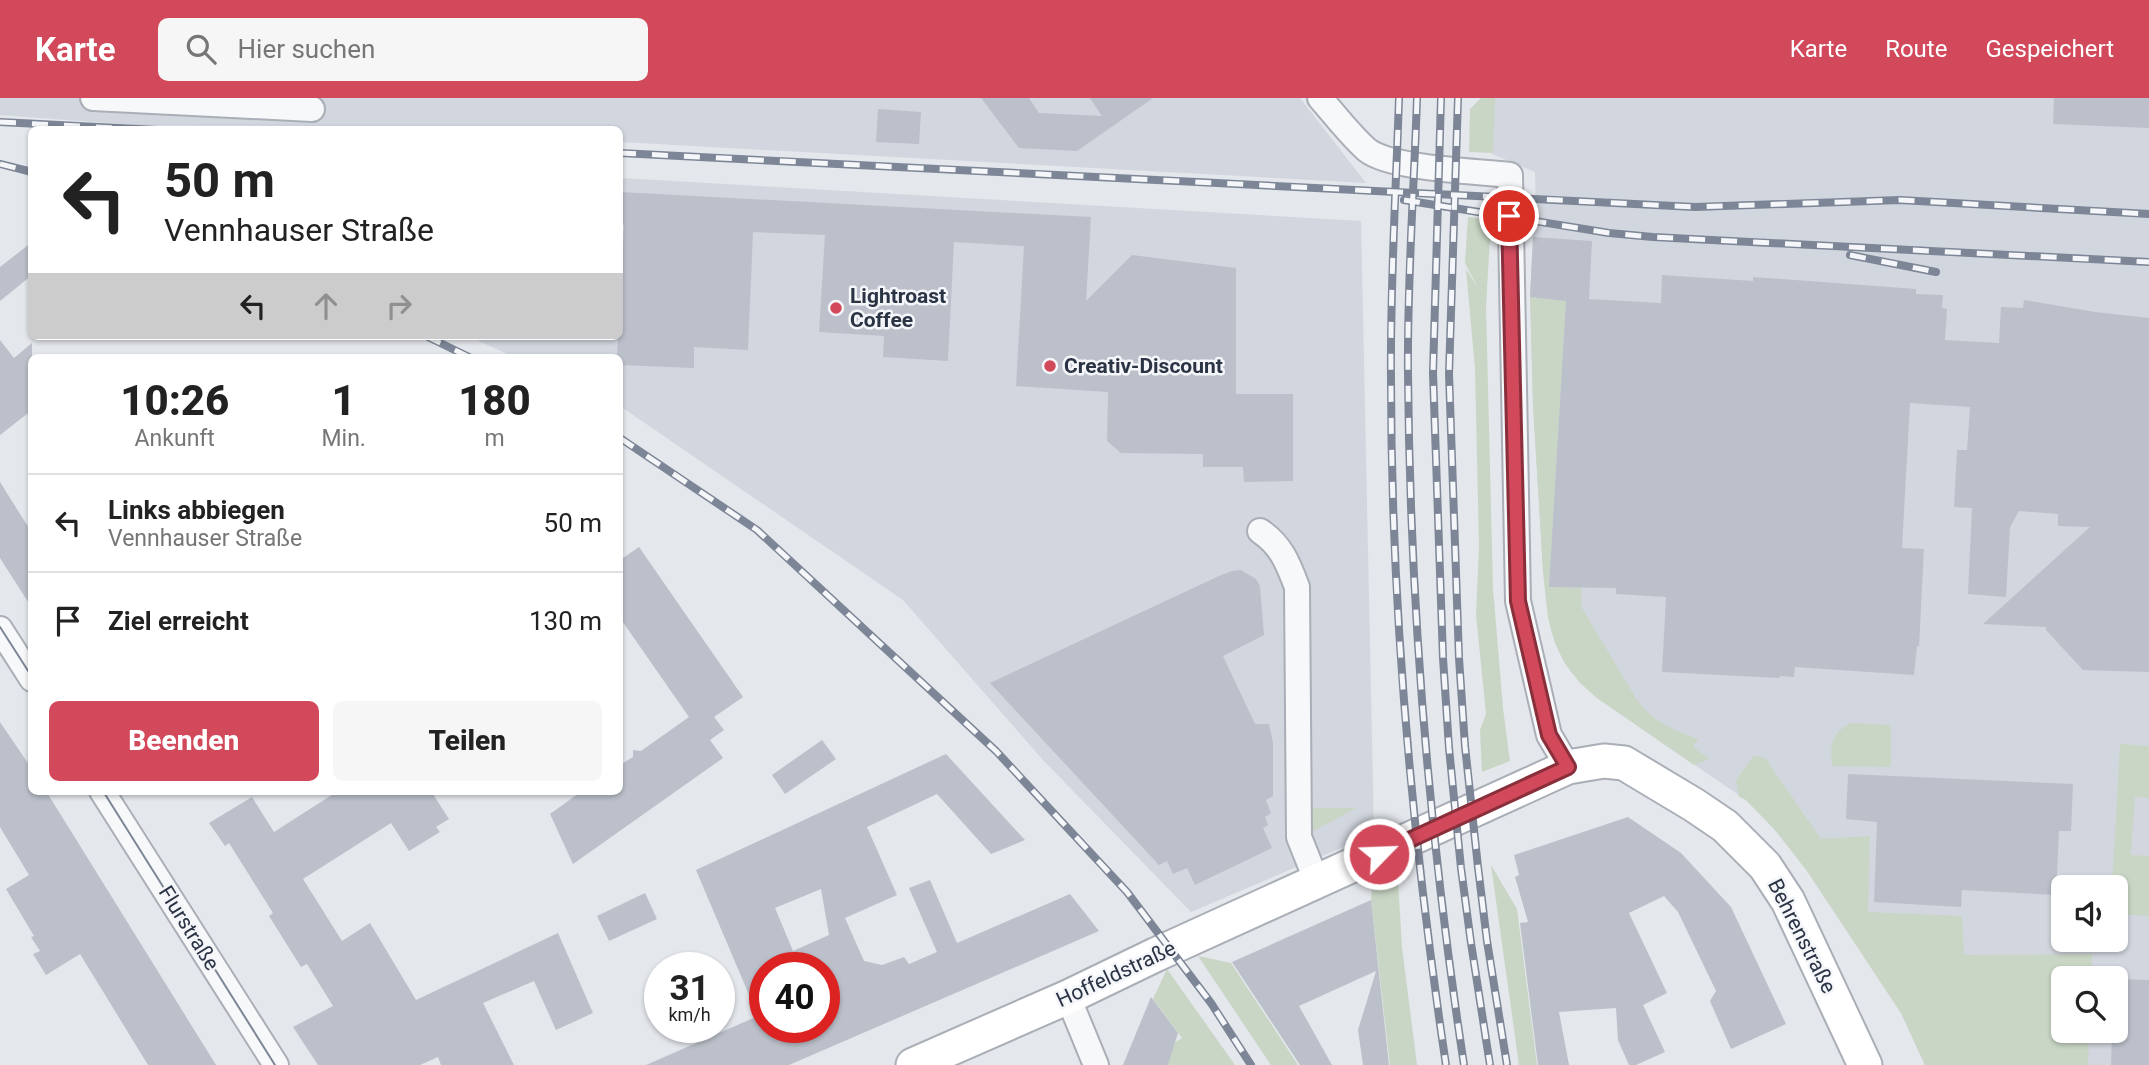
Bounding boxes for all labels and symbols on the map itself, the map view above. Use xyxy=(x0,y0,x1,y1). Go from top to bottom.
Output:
pin xyxy=(1479,186,1539,246)
place label: Lightroast Coffee xyxy=(850,284,946,332)
marker: Lightroast Coffee xyxy=(828,300,844,316)
place label: Creativ-Discount xyxy=(1064,354,1223,378)
marker: Creativ-Discount xyxy=(1042,358,1058,374)
position arrow xyxy=(1342,817,1416,891)
street label: Behrenstraße xyxy=(1763,875,1841,997)
street label: Flurstraße xyxy=(154,881,224,975)
street label: Hoffeldstraße xyxy=(1053,936,1179,1012)
speed limit sign: 40 xyxy=(749,952,840,1043)

